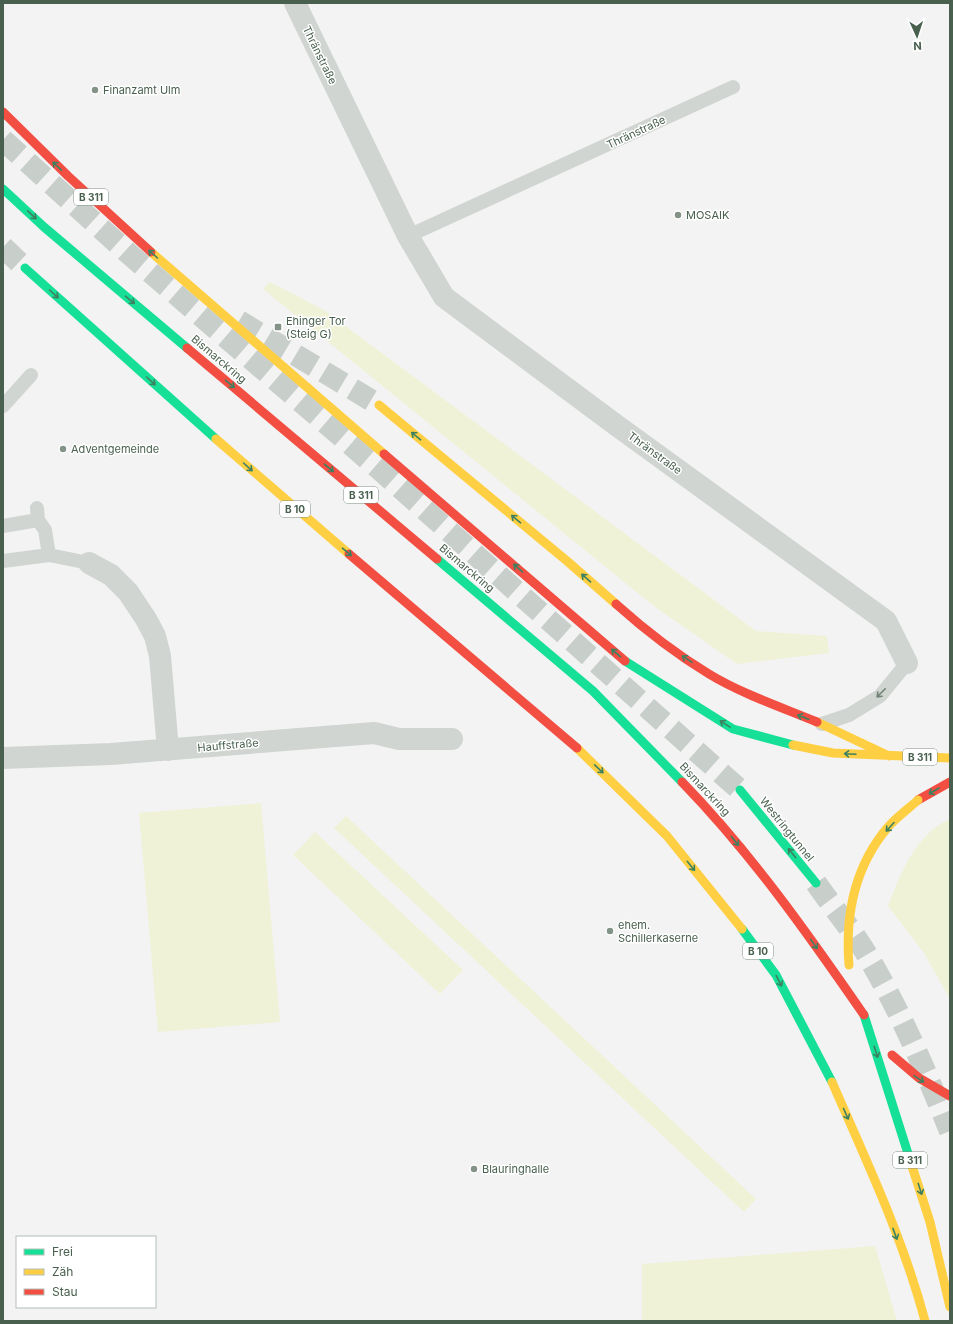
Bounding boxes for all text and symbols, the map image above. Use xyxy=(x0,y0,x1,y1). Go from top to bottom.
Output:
north arrow xyxy=(897,16,937,56)
street label: Thränstraße xyxy=(300,23,340,87)
text: N xyxy=(913,39,922,53)
place label: Finanzamt Ulm xyxy=(103,83,180,97)
marker: Finanzamt Ulm xyxy=(90,85,100,95)
street label: Thränstraße xyxy=(604,112,668,152)
one-way arrow xyxy=(52,161,62,170)
road number: B 311 xyxy=(74,189,108,205)
place label: MOSAIK xyxy=(686,208,730,222)
marker: MOSAIK xyxy=(673,210,683,220)
one-way arrow xyxy=(26,211,37,220)
one-way arrow xyxy=(148,249,158,258)
one-way arrow xyxy=(49,289,59,298)
one-way arrow xyxy=(125,295,136,304)
place label: Ehinger Tor (Steig G) xyxy=(286,314,346,341)
marker: Ehinger Tor (Steig G) xyxy=(273,322,283,332)
street label: Bismarckring xyxy=(188,332,250,386)
one-way arrow xyxy=(146,376,156,385)
one-way arrow xyxy=(224,379,235,388)
street label: Thränstraße xyxy=(625,429,685,477)
one-way arrow xyxy=(410,431,421,440)
place label: Adventgemeinde xyxy=(71,442,159,456)
marker: Adventgemeinde xyxy=(58,444,68,454)
one-way arrow xyxy=(243,463,253,472)
one-way arrow xyxy=(324,463,334,472)
road number: B 311 xyxy=(344,487,378,503)
road number: B 10 xyxy=(280,501,310,517)
one-way arrow xyxy=(510,514,521,523)
street label: Bismarckring xyxy=(436,541,498,595)
one-way arrow xyxy=(341,548,352,557)
one-way arrow xyxy=(513,564,523,573)
one-way arrow xyxy=(581,573,591,582)
one-way arrow xyxy=(611,648,622,657)
one-way arrow xyxy=(682,655,693,663)
one-way arrow xyxy=(876,688,886,698)
one-way arrow xyxy=(798,712,810,720)
one-way arrow xyxy=(719,719,731,727)
street label: Hauffstraße xyxy=(197,735,259,755)
road number: B 311 xyxy=(903,749,937,765)
one-way arrow xyxy=(844,750,857,758)
street label: Bismarckring xyxy=(677,759,733,819)
one-way arrow xyxy=(594,764,604,774)
one-way arrow xyxy=(928,788,940,796)
street label: Westringtunnel xyxy=(757,794,817,864)
one-way arrow xyxy=(885,822,894,832)
one-way arrow xyxy=(730,836,739,847)
one-way arrow xyxy=(787,848,796,858)
one-way arrow xyxy=(687,861,696,872)
place label: ehem. Schillerkaserne xyxy=(618,918,698,945)
marker: ehem. Schillerkaserne xyxy=(605,926,615,936)
one-way arrow xyxy=(810,938,819,949)
road number: B 10 xyxy=(743,943,773,959)
one-way arrow xyxy=(775,975,783,987)
one-way arrow xyxy=(873,1045,880,1058)
one-way arrow xyxy=(913,1075,924,1083)
one-way arrow xyxy=(842,1107,850,1119)
road number: B 311 xyxy=(893,1152,927,1168)
place label: Blauringhalle xyxy=(482,1162,549,1176)
marker: Blauringhalle xyxy=(469,1164,479,1174)
one-way arrow xyxy=(916,1183,924,1195)
one-way arrow xyxy=(892,1227,900,1239)
legend xyxy=(16,1236,156,1308)
text: Frei xyxy=(52,1244,73,1259)
text: Zäh xyxy=(52,1264,73,1279)
text: Stau xyxy=(52,1284,78,1299)

